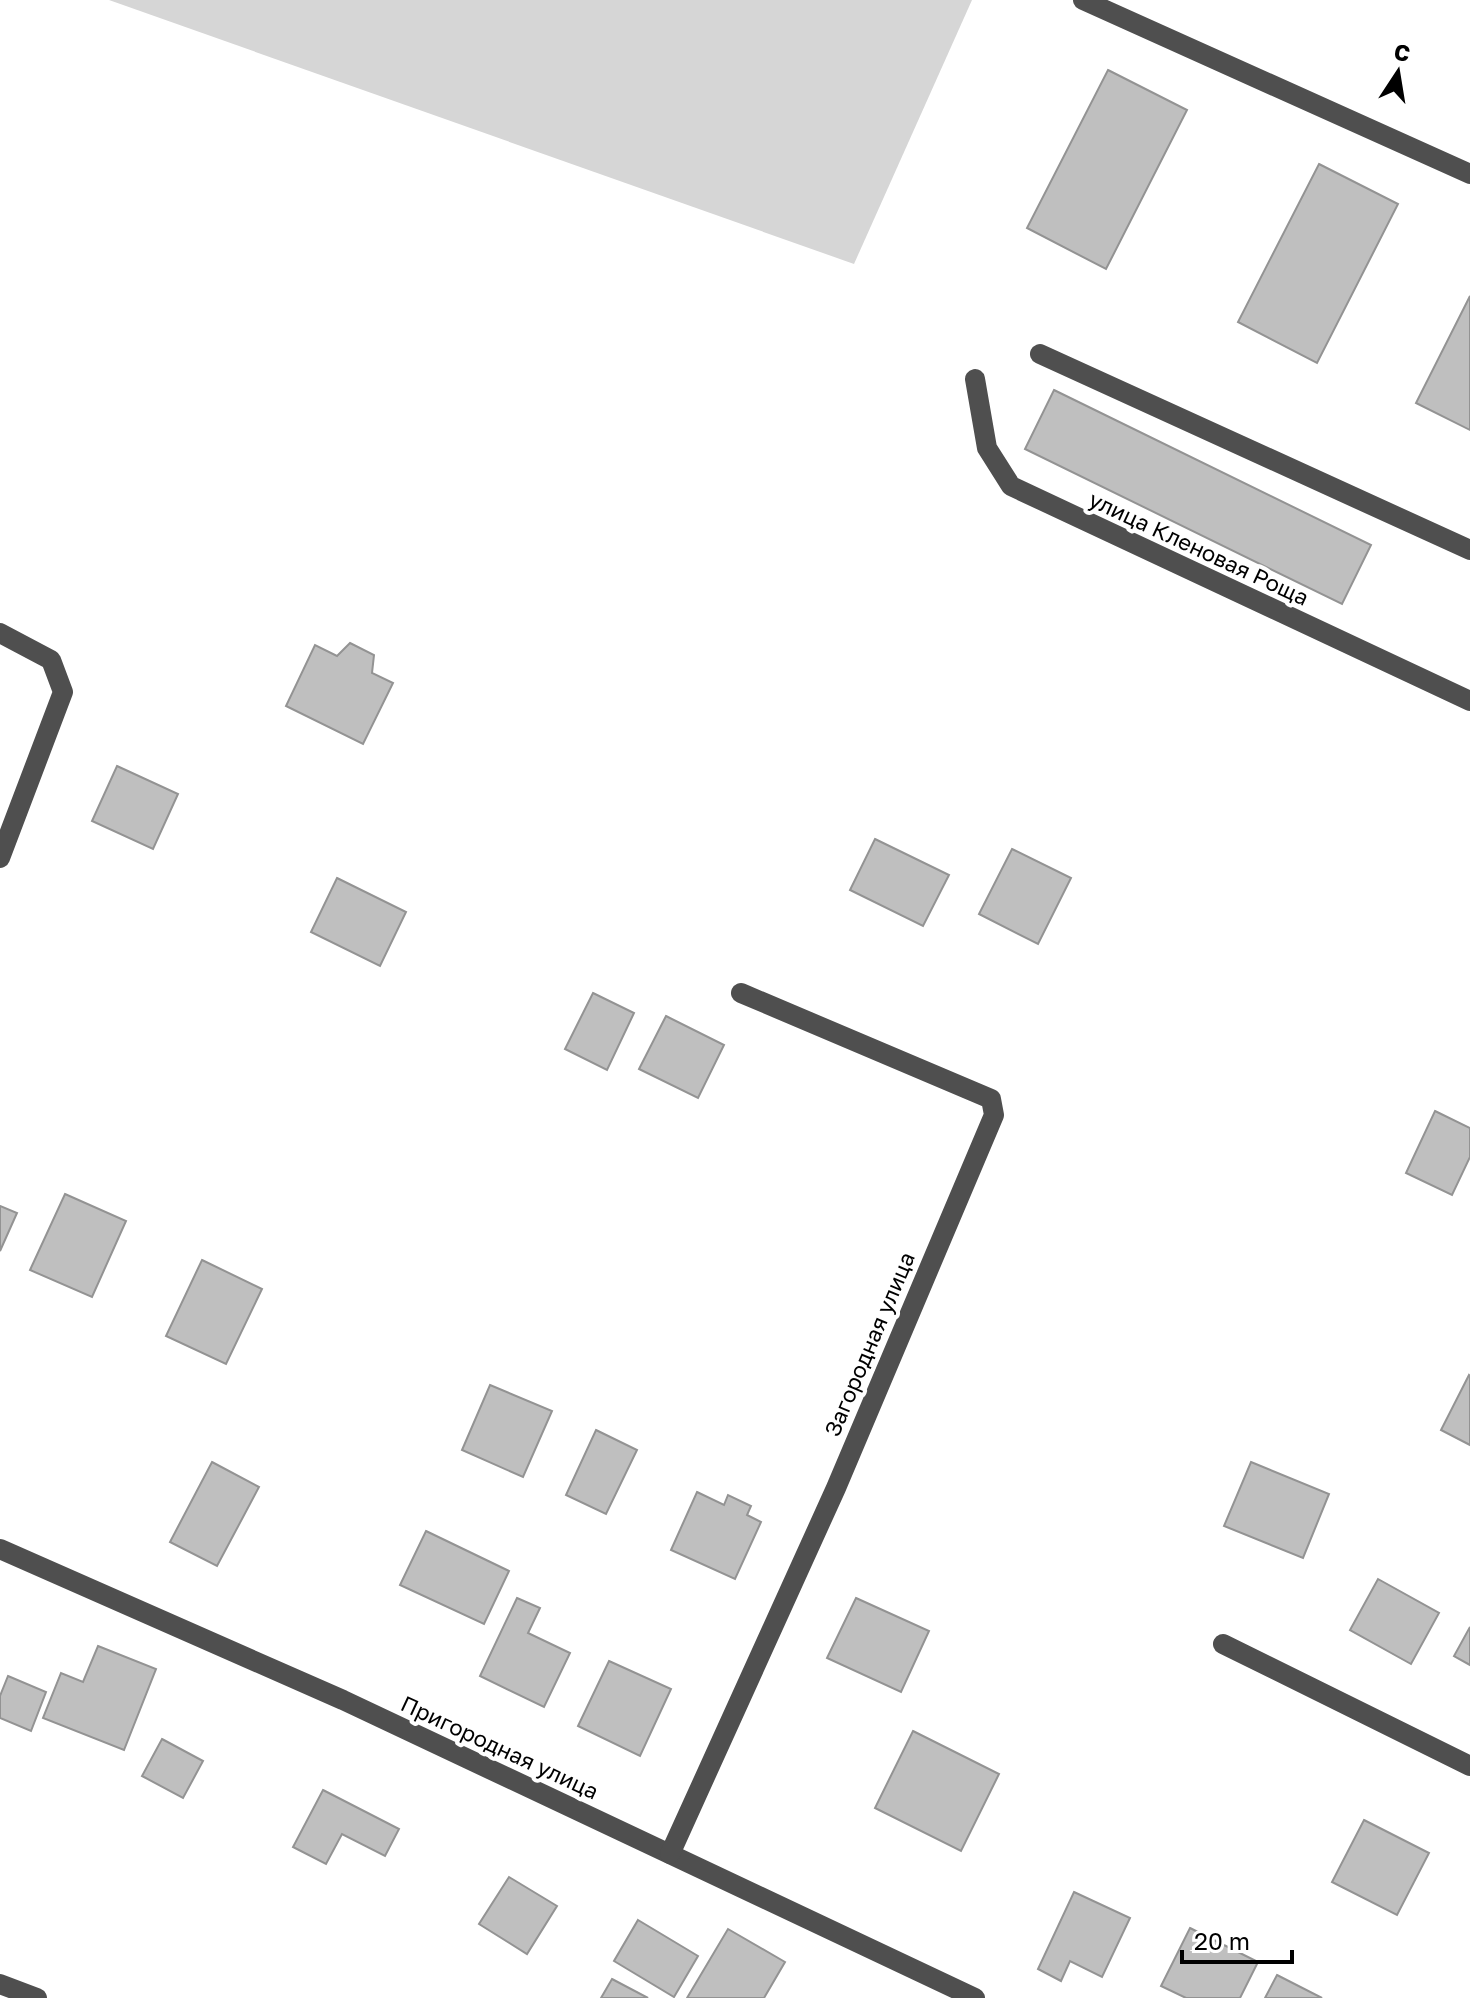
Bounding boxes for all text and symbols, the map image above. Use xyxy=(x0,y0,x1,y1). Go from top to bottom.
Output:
north arrow xyxy=(1358,32,1438,112)
text: С xyxy=(1392,37,1413,67)
street label: улица Кленовая Роща xyxy=(1085,485,1313,611)
street label: Загородная улица xyxy=(818,1248,920,1440)
street label: Пригородная улица xyxy=(397,1689,603,1805)
scale bar xyxy=(1182,1914,1292,1964)
text: 20 m xyxy=(1194,1926,1250,1955)

